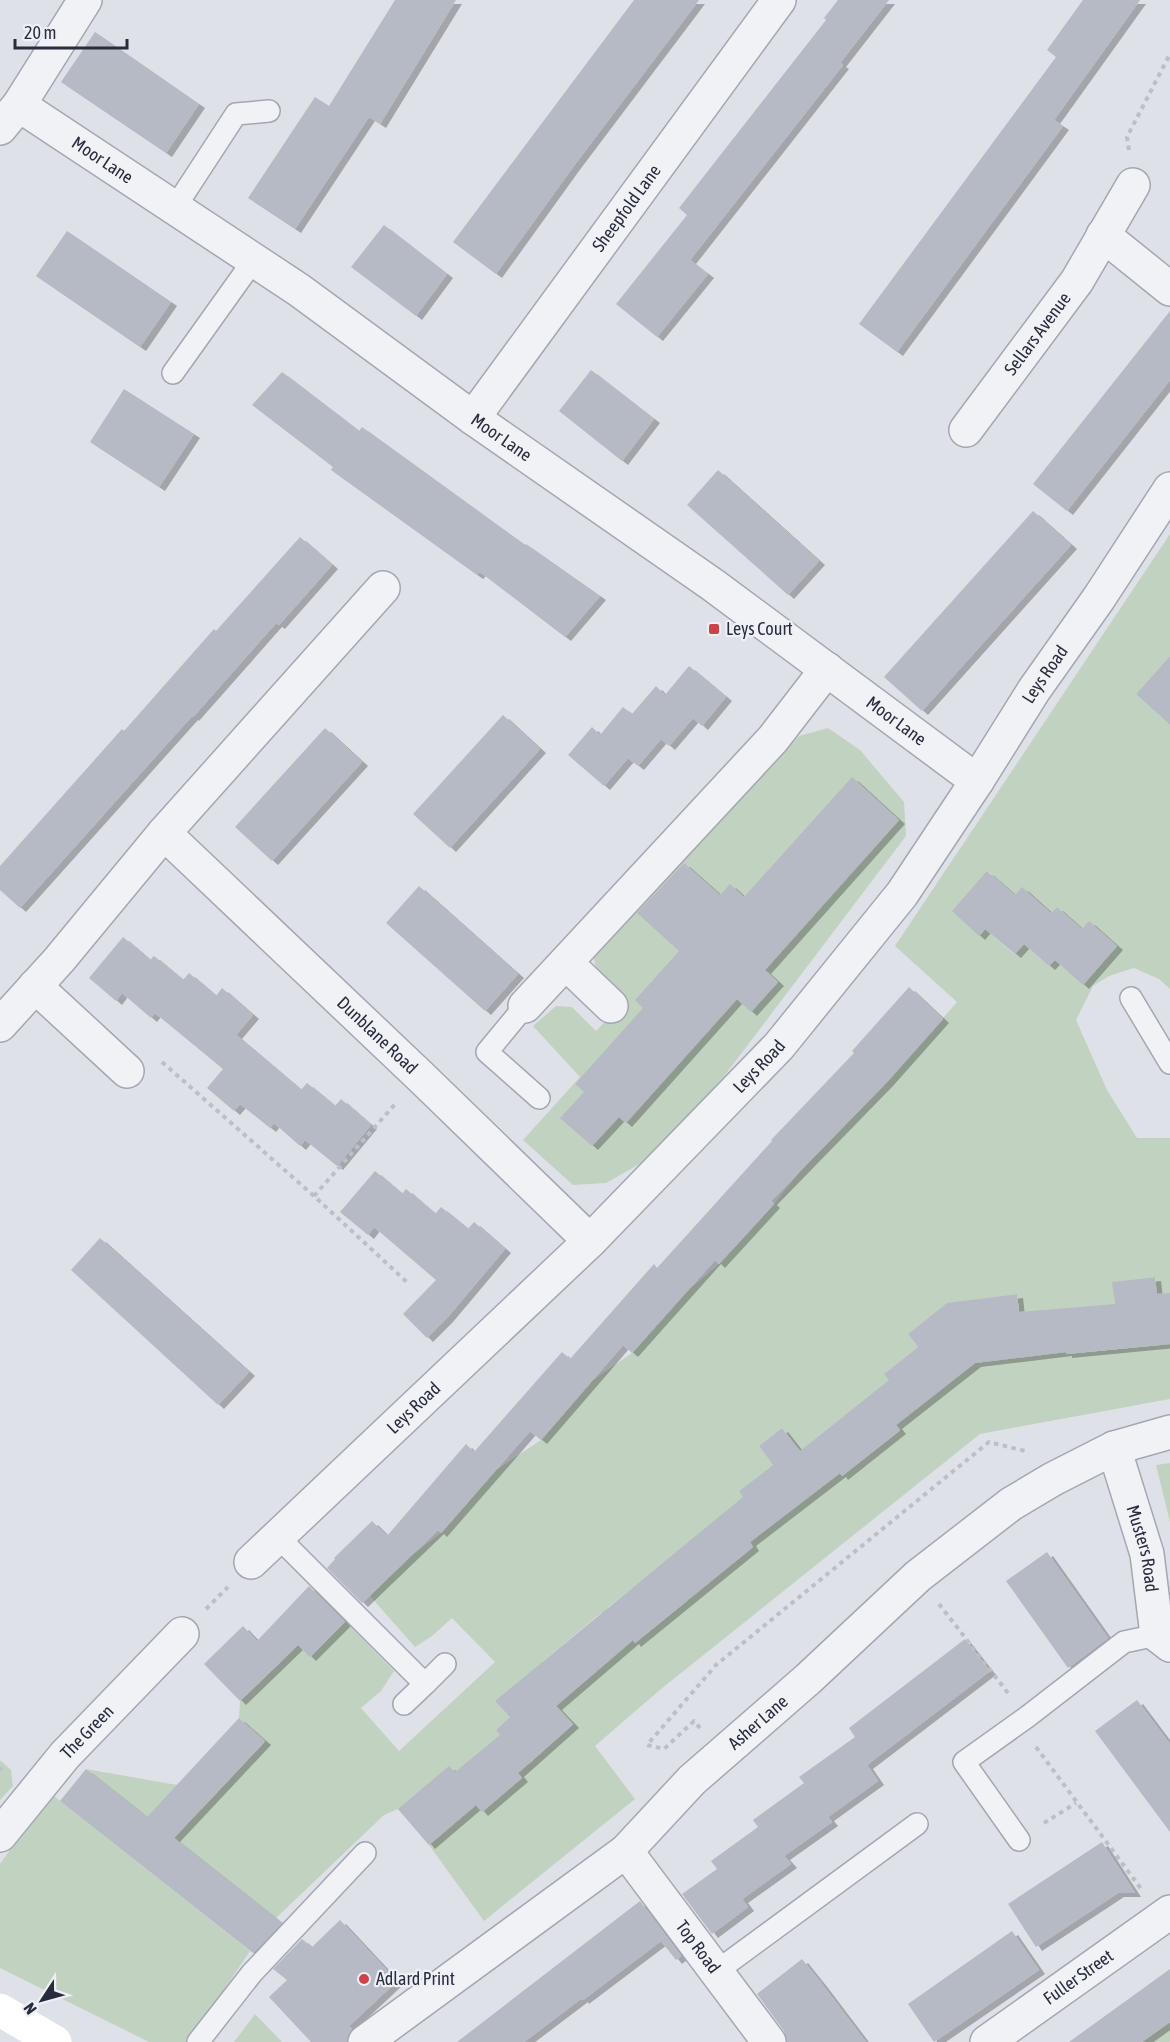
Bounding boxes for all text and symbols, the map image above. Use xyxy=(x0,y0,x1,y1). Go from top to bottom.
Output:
scale bar xyxy=(15,12,128,50)
text: 20 m xyxy=(24,22,56,43)
street label: Moor Lane xyxy=(68,132,137,188)
street label: Sheepfold Lane xyxy=(587,160,665,255)
street label: Sellars Avenue xyxy=(1000,288,1075,379)
street label: Moor Lane xyxy=(467,409,536,466)
place label: Leys Court xyxy=(726,618,793,639)
marker: Leys Court xyxy=(707,622,721,636)
street label: Leys Road xyxy=(1017,641,1072,707)
street label: Moor Lane xyxy=(862,692,930,750)
street label: Dunblane Road xyxy=(333,992,422,1078)
street label: Leys Road xyxy=(728,1036,790,1097)
street label: Leys Road xyxy=(382,1377,444,1438)
street label: Musters Road xyxy=(1122,1503,1163,1593)
street label: Asher Lane xyxy=(724,1690,792,1754)
street label: The Green xyxy=(56,1700,118,1763)
street label: Top Road xyxy=(672,1916,725,1977)
street label: Fuller Street xyxy=(1039,1945,1117,2009)
place label: Adlard Print xyxy=(376,1968,455,1989)
north arrow xyxy=(12,1970,72,2030)
marker: Adlard Print xyxy=(357,1972,371,1986)
text: N xyxy=(20,2000,40,2018)

